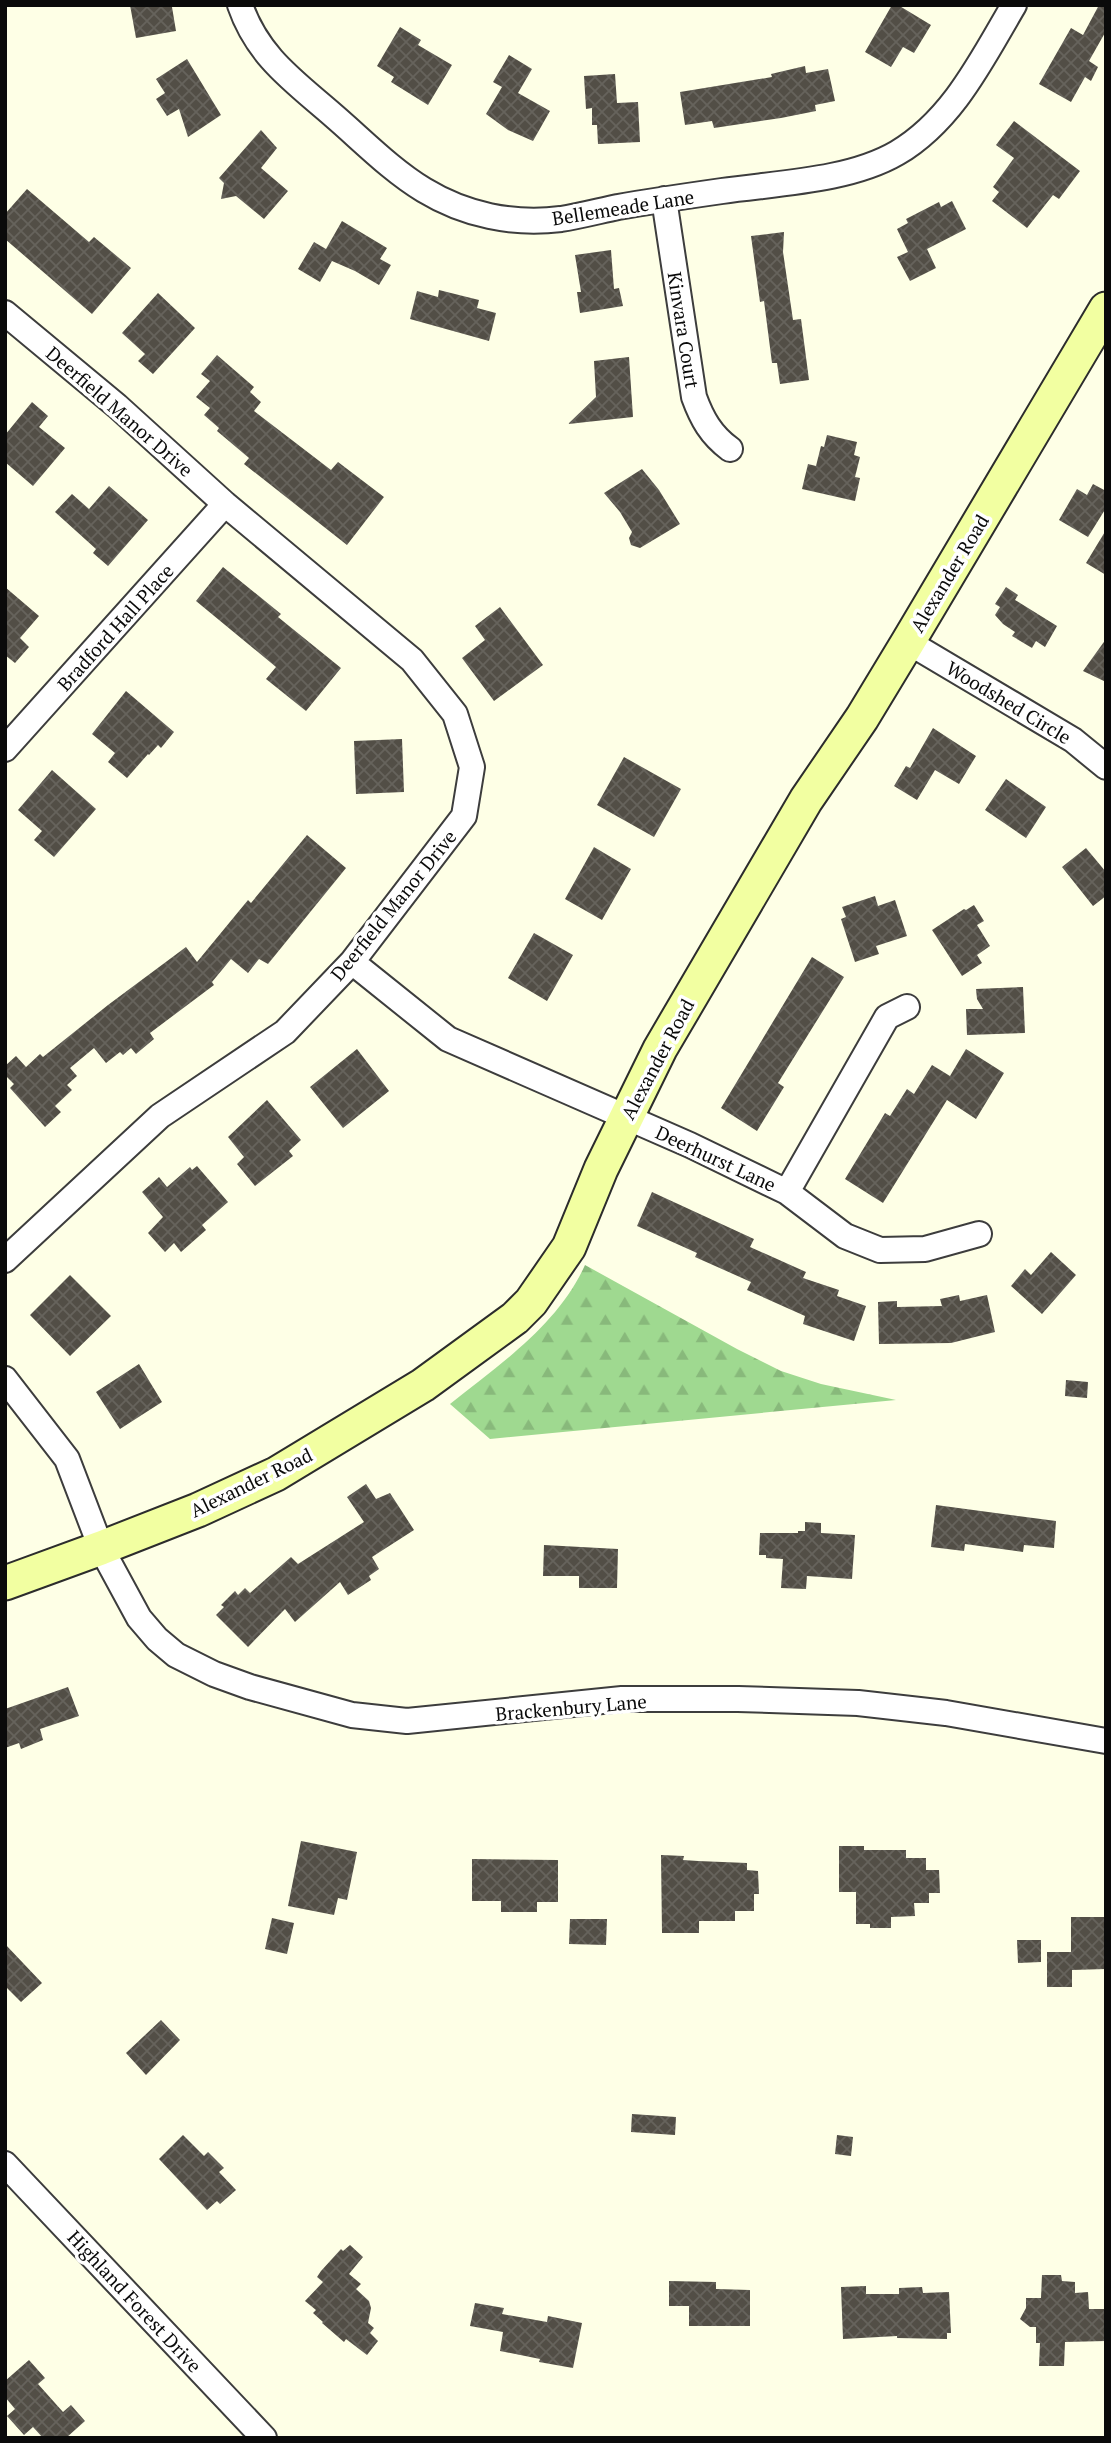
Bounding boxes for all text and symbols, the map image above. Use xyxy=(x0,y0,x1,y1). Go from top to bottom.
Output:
street label: Bellemeade Lane xyxy=(550,183,696,231)
street label: Kinvara Court xyxy=(662,270,706,390)
street label: Deerfield Manor Drive xyxy=(41,340,199,482)
street label: Alexander Road xyxy=(904,509,994,636)
street label: Bradford Hall Place xyxy=(51,558,179,696)
street label: Woodshed Circle xyxy=(942,655,1076,749)
street label: Deerfield Manor Drive xyxy=(325,825,461,985)
street label: Alexander Road xyxy=(615,994,699,1124)
street label: Deerhurst Lane xyxy=(652,1119,780,1197)
street label: Alexander Road xyxy=(186,1441,317,1522)
street label: Brackenbury Lane xyxy=(494,1688,648,1726)
street label: Highland Forest Drive xyxy=(63,2225,207,2377)

